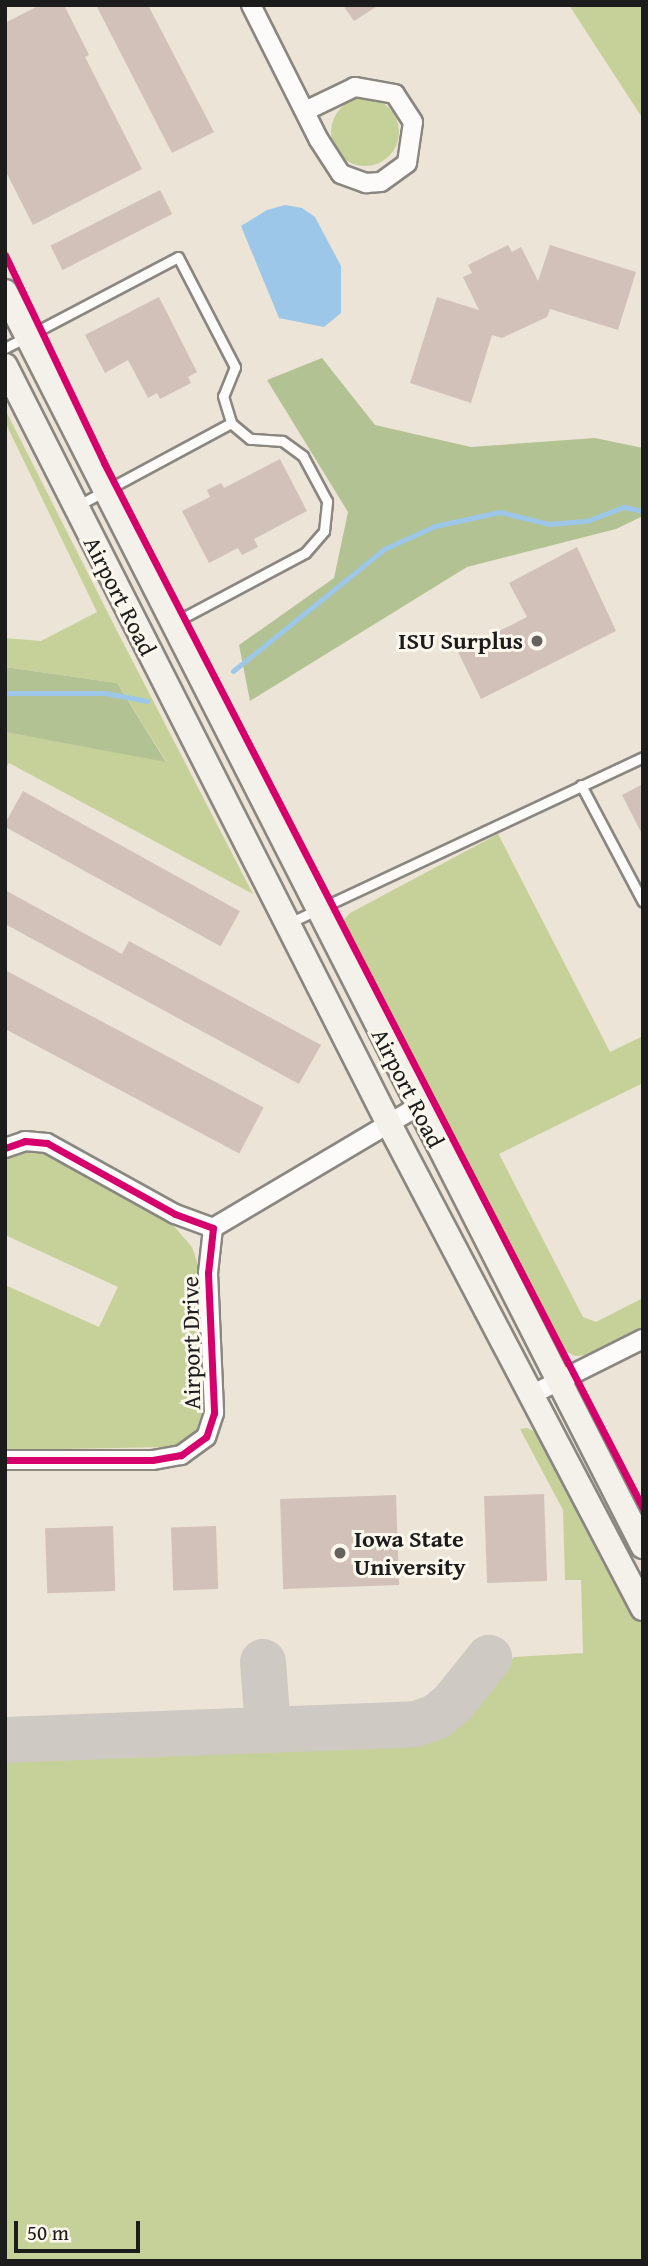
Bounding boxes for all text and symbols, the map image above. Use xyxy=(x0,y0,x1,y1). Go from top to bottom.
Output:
street label: Airport Road xyxy=(78,531,162,661)
place label: ISU Surplus xyxy=(398,627,523,655)
marker: ISU Surplus xyxy=(529,633,545,649)
street label: Airport Road xyxy=(366,1023,450,1153)
street label: Airport Drive xyxy=(175,1276,207,1410)
place label: Iowa State University xyxy=(354,1525,465,1581)
marker: Iowa State University xyxy=(332,1545,348,1561)
scale bar xyxy=(18,2206,144,2250)
text: 50 m xyxy=(27,2217,69,2248)

